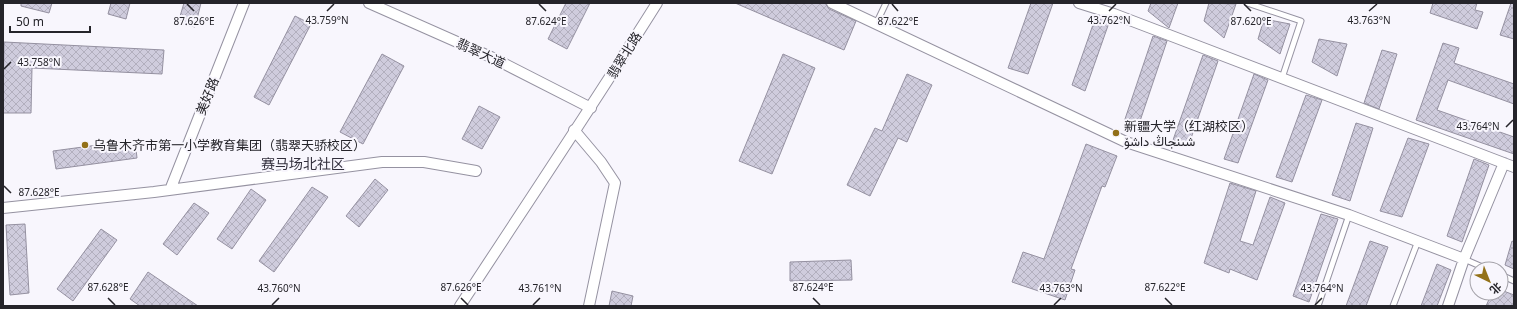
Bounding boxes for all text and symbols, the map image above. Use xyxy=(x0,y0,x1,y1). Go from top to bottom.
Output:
scale bar xyxy=(10,8,90,34)
text: 50 m xyxy=(16,13,44,30)
text: 43.759°N xyxy=(305,13,349,27)
text: 43.762°N xyxy=(1087,13,1131,27)
text: 43.763°N xyxy=(1347,13,1391,27)
text: 87.626°E xyxy=(173,14,215,28)
text: 87.624°E xyxy=(525,14,567,28)
text: 87.622°E xyxy=(877,14,919,28)
text: 87.620°E xyxy=(1230,14,1272,28)
street label: 翡翠北路 xyxy=(603,28,645,82)
street label: 翡翠大道 xyxy=(454,34,508,72)
text: 43.758°N xyxy=(17,55,61,69)
street label: 美好路 xyxy=(191,75,223,117)
place label: 新疆大学（红湖校区） شىنجاڭ داشۆ xyxy=(1124,117,1254,150)
text: 43.764°N xyxy=(1456,119,1500,133)
marker: 新疆大学（红湖校区） شىنجاڭ داشۆ xyxy=(1111,128,1121,138)
place label: 乌鲁木齐市第一小学教育集团（翡翠天骄校区） xyxy=(93,136,366,154)
marker: 乌鲁木齐市第一小学教育集团（翡翠天骄校区） xyxy=(80,140,90,150)
district label: 赛马场北社区 xyxy=(261,154,345,173)
text: 87.628°E xyxy=(18,185,60,199)
north arrow xyxy=(1469,261,1509,301)
text: 北 xyxy=(1487,279,1505,298)
text: 87.628°E xyxy=(87,280,129,294)
text: 87.626°E xyxy=(440,280,482,294)
text: 87.624°E xyxy=(792,280,834,294)
text: 87.622°E xyxy=(1144,280,1186,294)
text: 43.760°N xyxy=(257,281,301,295)
text: 43.761°N xyxy=(518,281,562,295)
text: 43.763°N xyxy=(1039,281,1083,295)
text: 43.764°N xyxy=(1300,281,1344,295)

